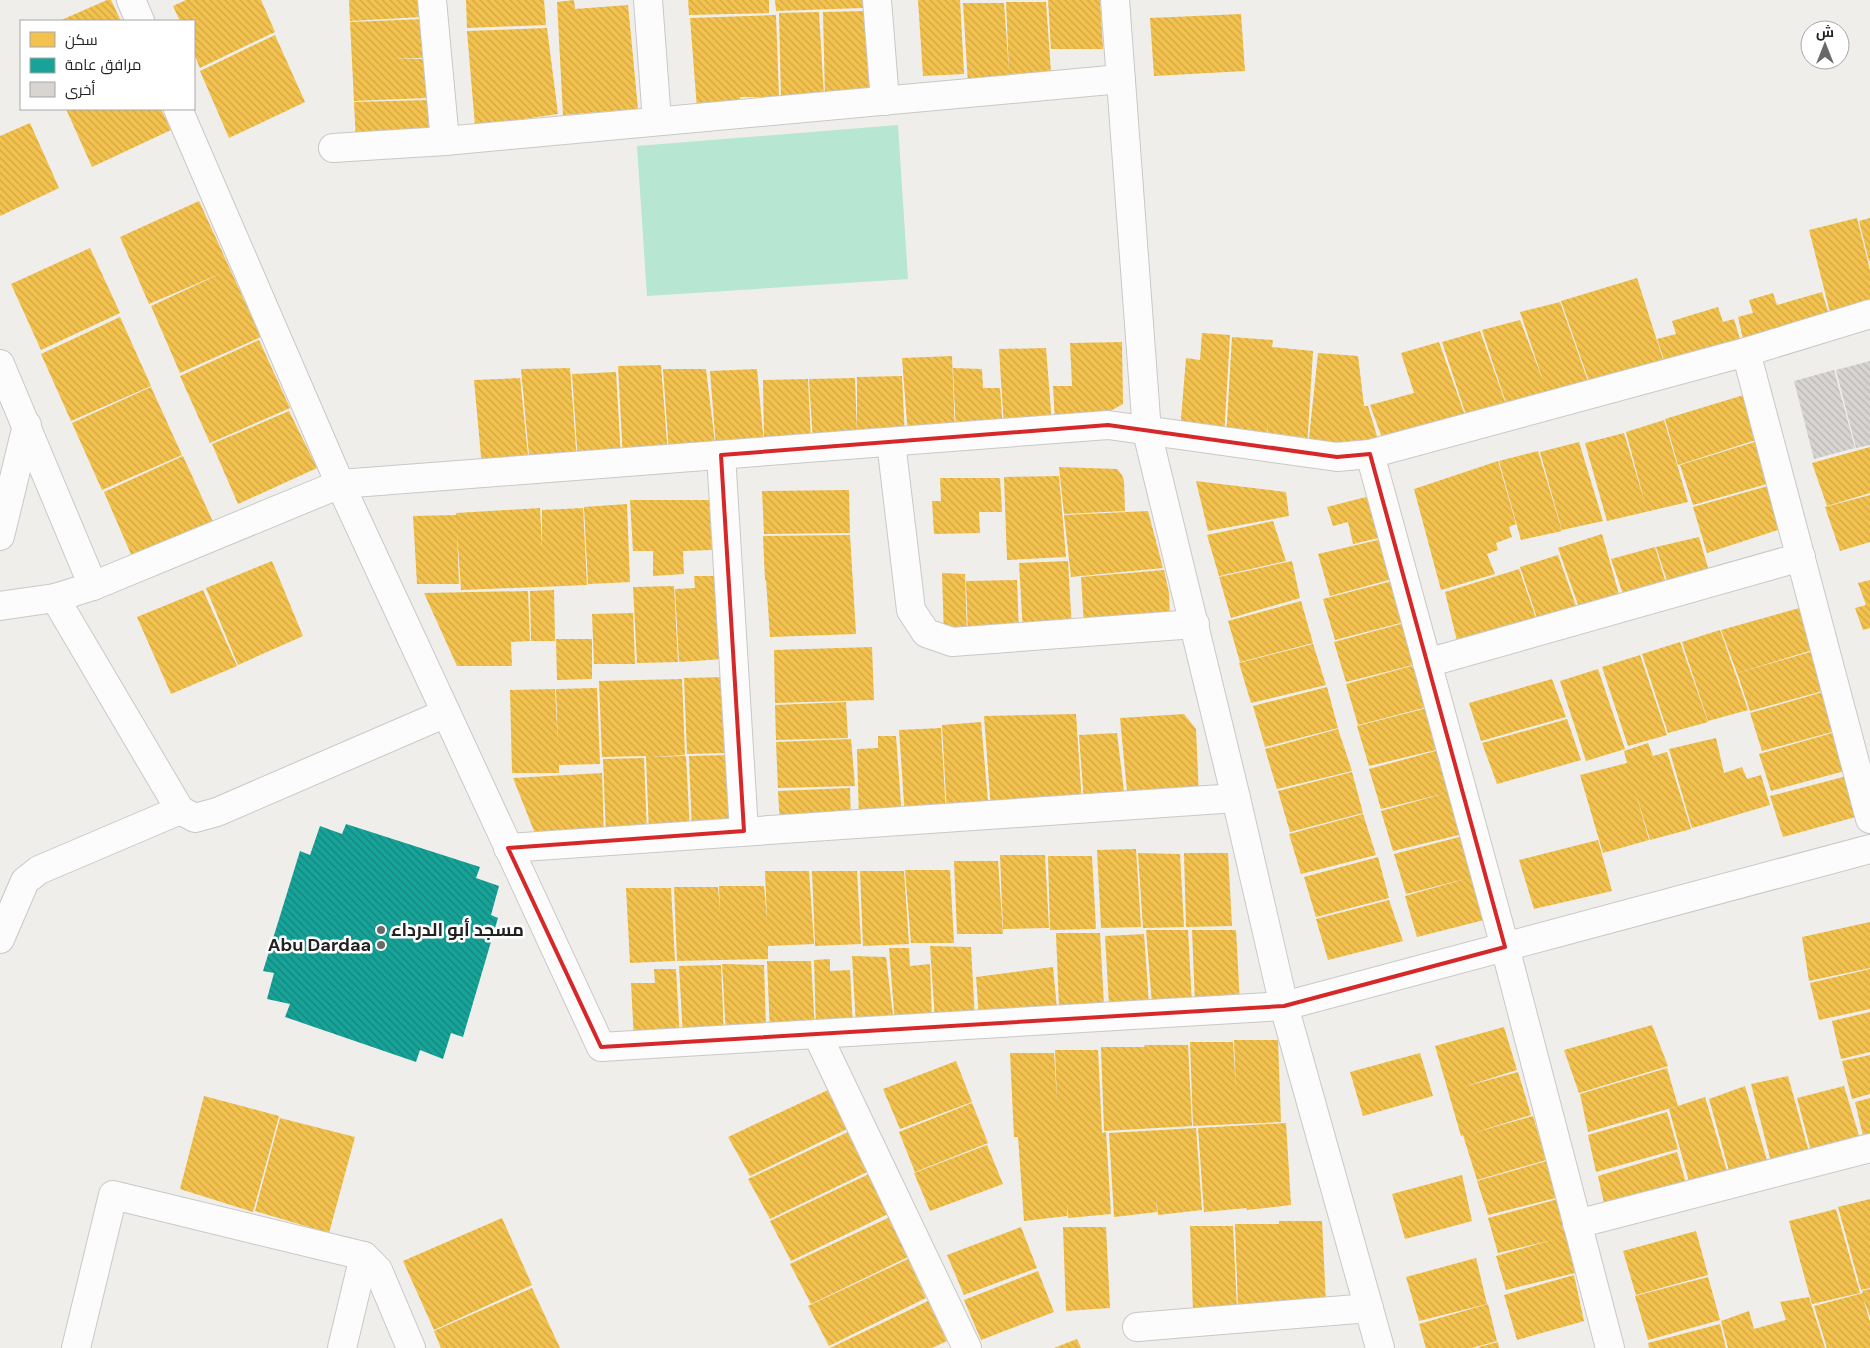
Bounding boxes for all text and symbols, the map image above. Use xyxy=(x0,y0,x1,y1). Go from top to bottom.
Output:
legend xyxy=(20,20,195,110)
north arrow xyxy=(1800,20,1850,70)
text: ش xyxy=(1816,23,1834,41)
text: سكن xyxy=(65,30,98,50)
text: مرافق عامة xyxy=(65,55,141,75)
text: أخرى xyxy=(65,80,95,100)
place label: مسجد أبو الدرداء xyxy=(391,917,524,942)
marker: مسجد أبو الدرداء xyxy=(375,924,387,936)
place label: Abu Dardaa xyxy=(268,933,371,957)
marker: Abu Dardaa xyxy=(375,939,387,951)

